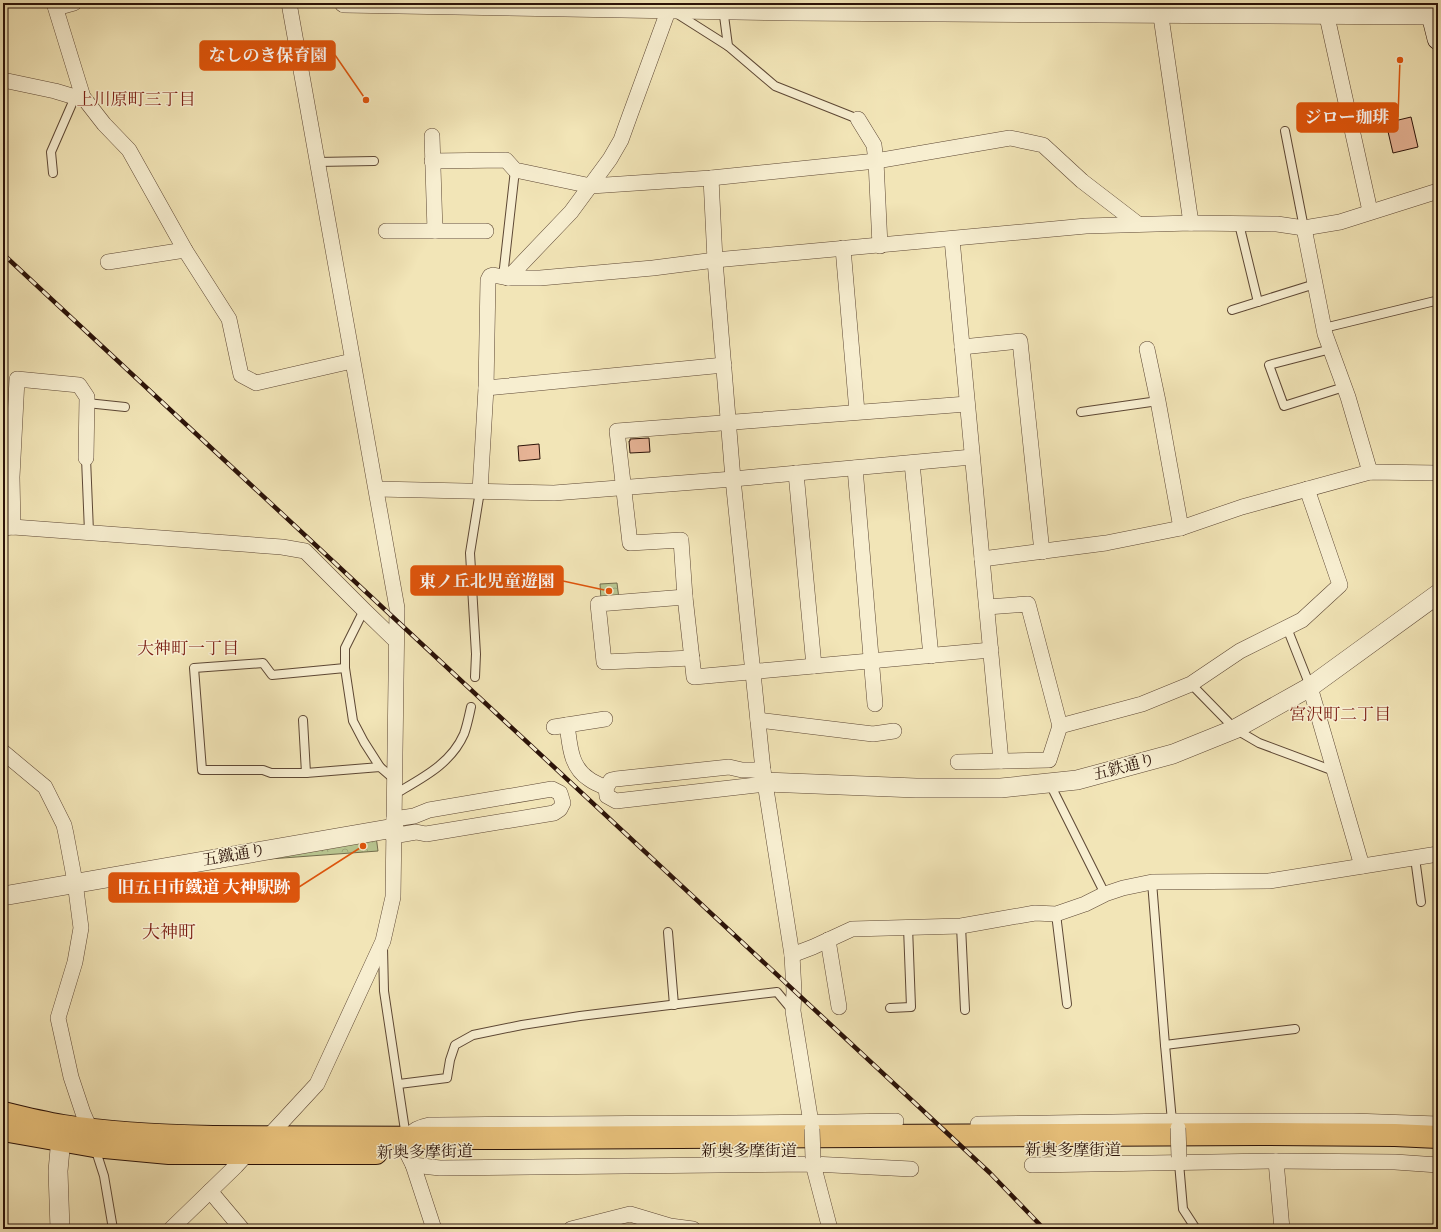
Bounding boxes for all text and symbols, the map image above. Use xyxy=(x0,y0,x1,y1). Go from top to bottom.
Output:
callout: なしのき保育園 xyxy=(200,41,335,70)
text: なしのき保育園 xyxy=(209,45,328,67)
district label: 上川原町三丁目 xyxy=(77,89,196,111)
callout: ジロー珈琲 xyxy=(1297,103,1398,132)
text: ジロー珈琲 xyxy=(1305,107,1390,129)
callout: 東ノ丘北児童遊園 xyxy=(411,566,563,595)
text: 東ノ丘北児童遊園 xyxy=(419,571,555,593)
district label: 大神町一丁目 xyxy=(137,638,239,660)
district label: 宮沢町二丁目 xyxy=(1289,704,1391,726)
street label: 五鉄通り xyxy=(1090,749,1158,785)
street label: 五鐵通り xyxy=(201,840,267,870)
callout: 旧五日市鐵道 大神駅跡 xyxy=(109,873,299,902)
text: 旧五日市鐵道 大神駅跡 xyxy=(117,877,291,899)
district label: 大神町 xyxy=(142,922,196,944)
street label: 新奥多摩街道 xyxy=(1025,1140,1121,1160)
street label: 新奥多摩街道 xyxy=(377,1141,473,1163)
street label: 新奥多摩街道 xyxy=(701,1141,797,1161)

